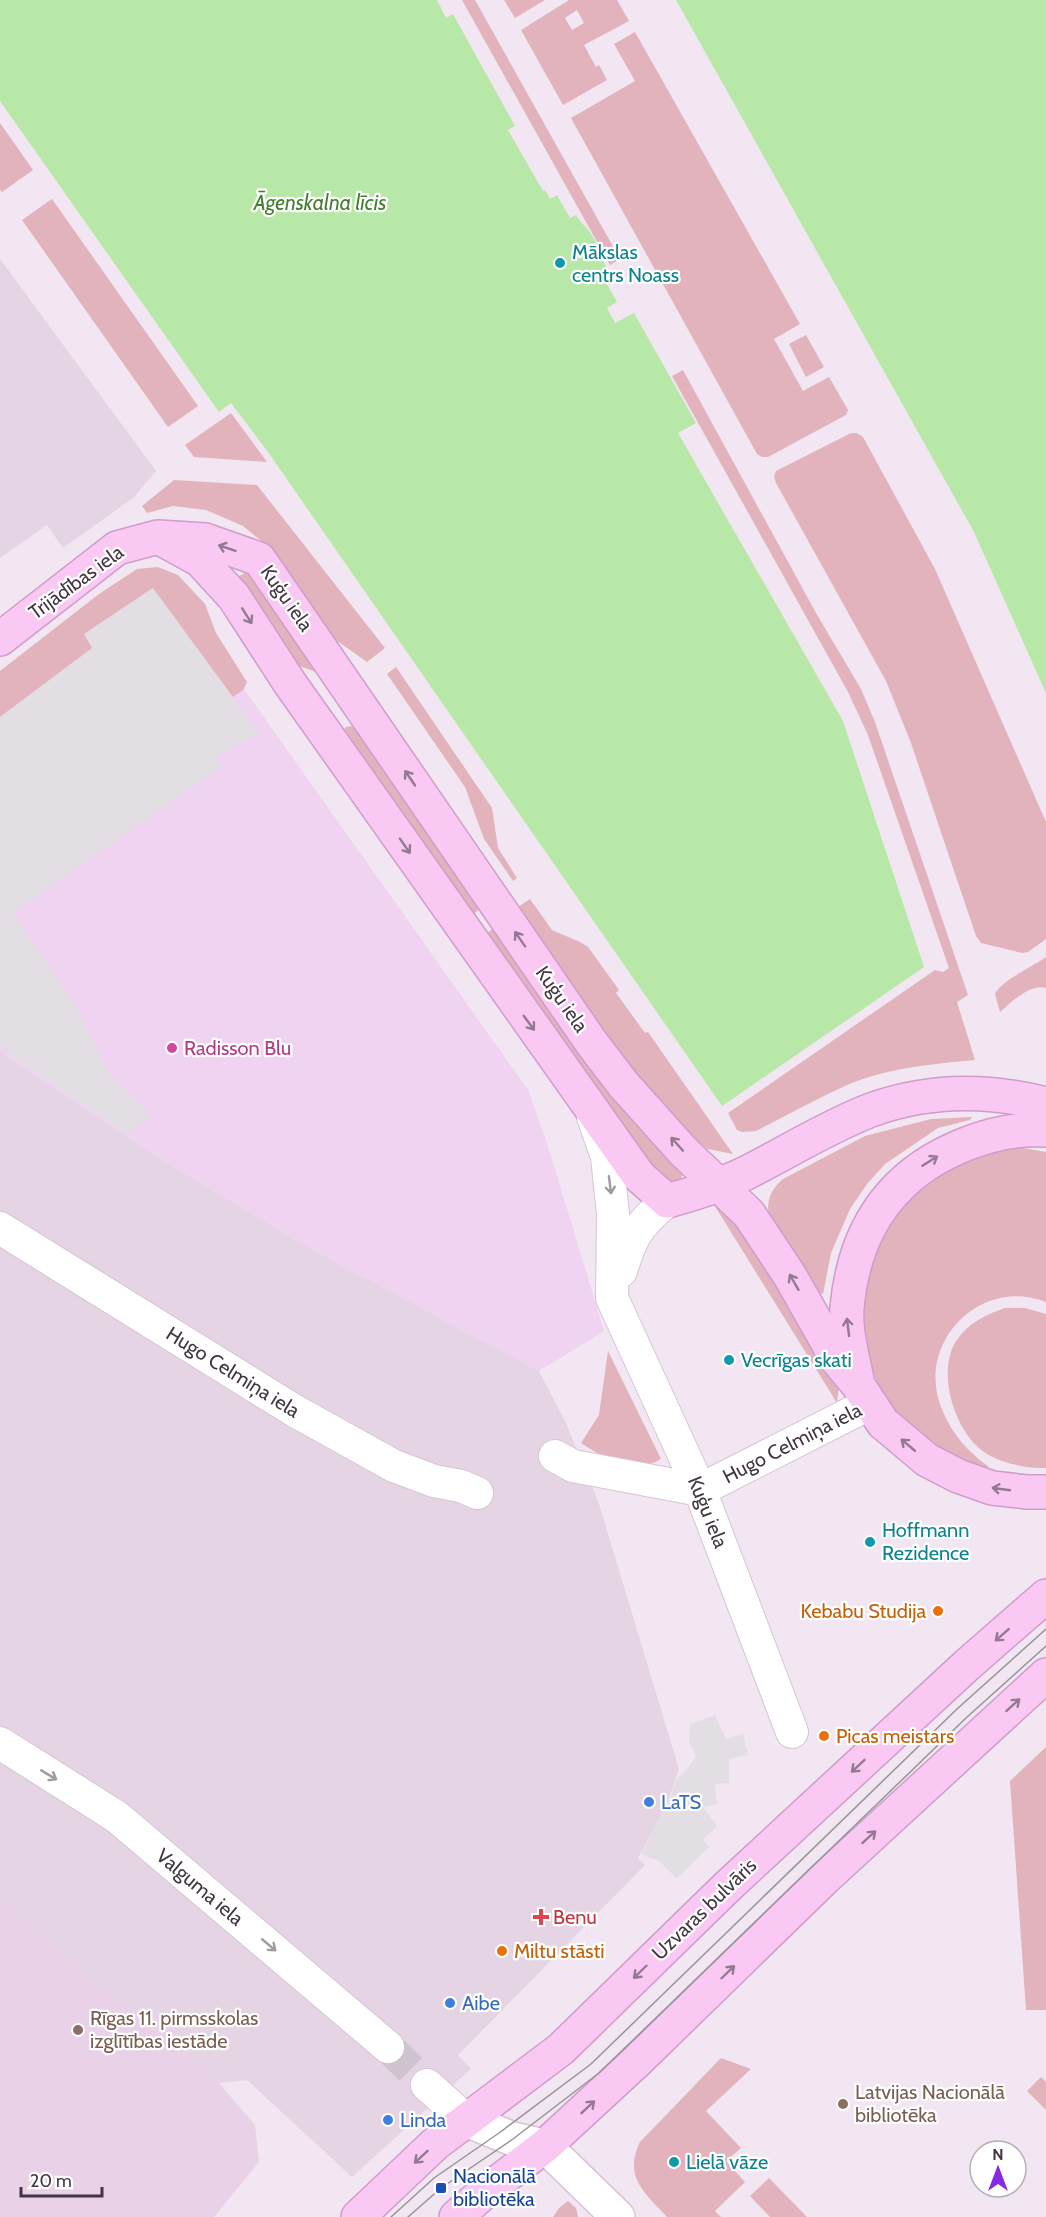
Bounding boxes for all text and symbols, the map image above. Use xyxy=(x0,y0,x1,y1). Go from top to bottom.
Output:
water label: Āgenskalna līcis xyxy=(253,190,386,215)
place label: Mākslas centrs Noass xyxy=(572,240,679,287)
marker: Mākslas centrs Noass xyxy=(553,256,567,270)
street label: Trijādības iela xyxy=(24,539,128,624)
one-way arrow xyxy=(219,541,237,552)
street label: Kuģu iela xyxy=(256,560,319,636)
one-way arrow xyxy=(241,608,253,624)
one-way arrow xyxy=(404,771,416,787)
one-way arrow xyxy=(399,838,411,854)
one-way arrow xyxy=(514,932,526,948)
street label: Kuģu iela xyxy=(531,961,594,1037)
one-way arrow xyxy=(523,1014,536,1030)
place label: Radisson Blu xyxy=(184,1036,291,1060)
marker: Radisson Blu xyxy=(165,1041,179,1055)
one-way arrow xyxy=(670,1137,684,1152)
one-way arrow xyxy=(921,1155,938,1167)
one-way arrow xyxy=(605,1174,616,1194)
one-way arrow xyxy=(787,1274,799,1291)
one-way arrow xyxy=(843,1318,854,1338)
street label: Hugo Celmiņa iela xyxy=(161,1321,304,1424)
place label: Vecrīgas skati xyxy=(741,1348,852,1372)
marker: Vecrīgas skati xyxy=(722,1353,736,1367)
street label: Hugo Celmiņa iela xyxy=(719,1397,866,1489)
one-way arrow xyxy=(900,1439,916,1452)
street label: Kuģu iela xyxy=(683,1473,733,1552)
one-way arrow xyxy=(992,1483,1011,1494)
place label: Hoffmann Rezidence xyxy=(882,1518,969,1565)
marker: Hoffmann Rezidence xyxy=(863,1535,877,1549)
place label: Kebabu Studija xyxy=(801,1599,926,1623)
marker: Kebabu Studija xyxy=(931,1604,945,1618)
one-way arrow xyxy=(994,1628,1010,1641)
one-way arrow xyxy=(1006,1698,1021,1712)
place label: Picas meistars xyxy=(836,1724,954,1748)
marker: Picas meistars xyxy=(817,1729,831,1743)
one-way arrow xyxy=(851,1759,866,1773)
one-way arrow xyxy=(40,1770,57,1782)
place label: LaTS xyxy=(661,1790,702,1814)
marker: LaTS xyxy=(642,1795,656,1809)
one-way arrow xyxy=(862,1830,877,1844)
street label: Valguma iela xyxy=(151,1844,249,1931)
street label: Uzvaras bulvāris xyxy=(647,1853,761,1965)
place label: Benu xyxy=(553,1905,597,1929)
marker: Benu xyxy=(534,1910,548,1924)
one-way arrow xyxy=(261,1938,276,1952)
place label: Miltu stāsti xyxy=(514,1939,605,1963)
marker: Miltu stāsti xyxy=(495,1944,509,1958)
one-way arrow xyxy=(632,1964,647,1979)
one-way arrow xyxy=(721,1964,736,1979)
place label: Aibe xyxy=(462,1991,500,2015)
marker: Aibe xyxy=(443,1996,457,2010)
place label: Rīgas 11. pirmsskolas izglītības iestāde xyxy=(90,2006,258,2053)
marker: Rīgas 11. pirmsskolas izglītības iestāde xyxy=(71,2023,85,2037)
place label: Latvijas Nacionālā bibliotēka xyxy=(855,2080,1005,2127)
marker: Latvijas Nacionālā bibliotēka xyxy=(836,2097,850,2111)
one-way arrow xyxy=(580,2100,595,2114)
place label: Linda xyxy=(400,2108,447,2132)
marker: Linda xyxy=(381,2113,395,2127)
north arrow xyxy=(968,2139,1028,2199)
text: N xyxy=(992,2145,1004,2164)
one-way arrow xyxy=(414,2150,429,2165)
place label: Lielā vāze xyxy=(686,2150,768,2174)
marker: Lielā vāze xyxy=(667,2155,681,2169)
scale bar xyxy=(21,2160,102,2198)
place label: Nacionālā bibliotēka xyxy=(453,2164,536,2211)
text: 20 m xyxy=(30,2170,72,2192)
marker: Nacionālā bibliotēka xyxy=(434,2181,448,2195)

